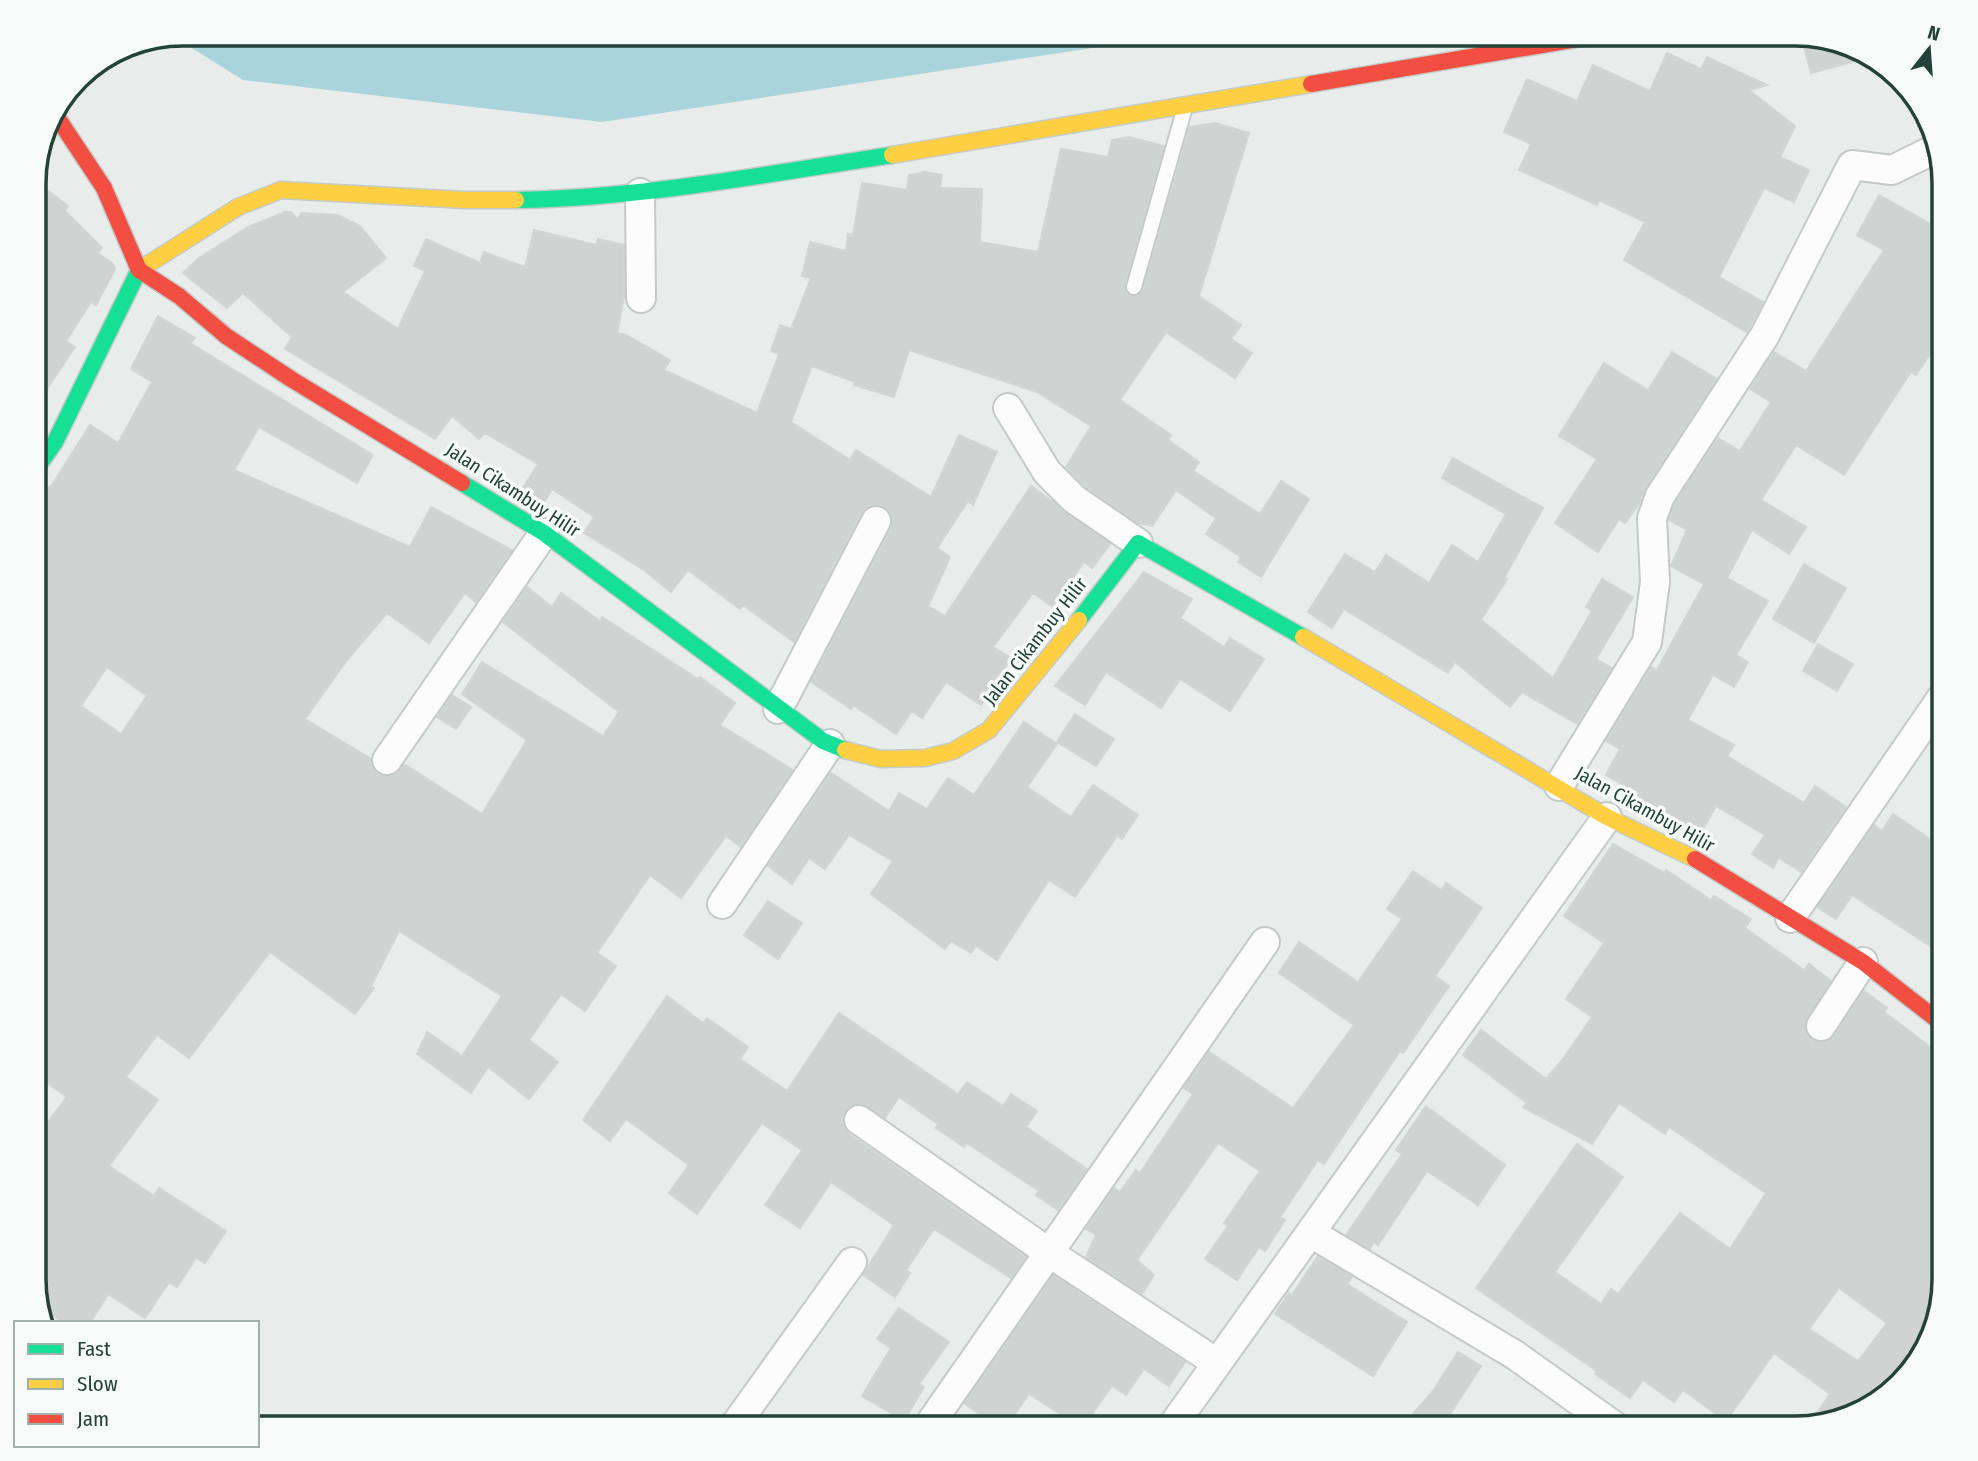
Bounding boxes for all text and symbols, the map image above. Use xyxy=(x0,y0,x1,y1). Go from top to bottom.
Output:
north arrow xyxy=(1894,14,1964,84)
text: N xyxy=(1925,21,1943,46)
street label: Jalan Cikambuy Hilir xyxy=(441,438,585,542)
street label: Jalan Cikambuy Hilir xyxy=(978,572,1092,709)
street label: Jalan Cikambuy Hilir xyxy=(1571,761,1719,857)
legend xyxy=(14,1321,259,1447)
text: Fast xyxy=(77,1336,111,1362)
text: Slow xyxy=(77,1371,118,1397)
text: Jam xyxy=(77,1406,109,1432)

